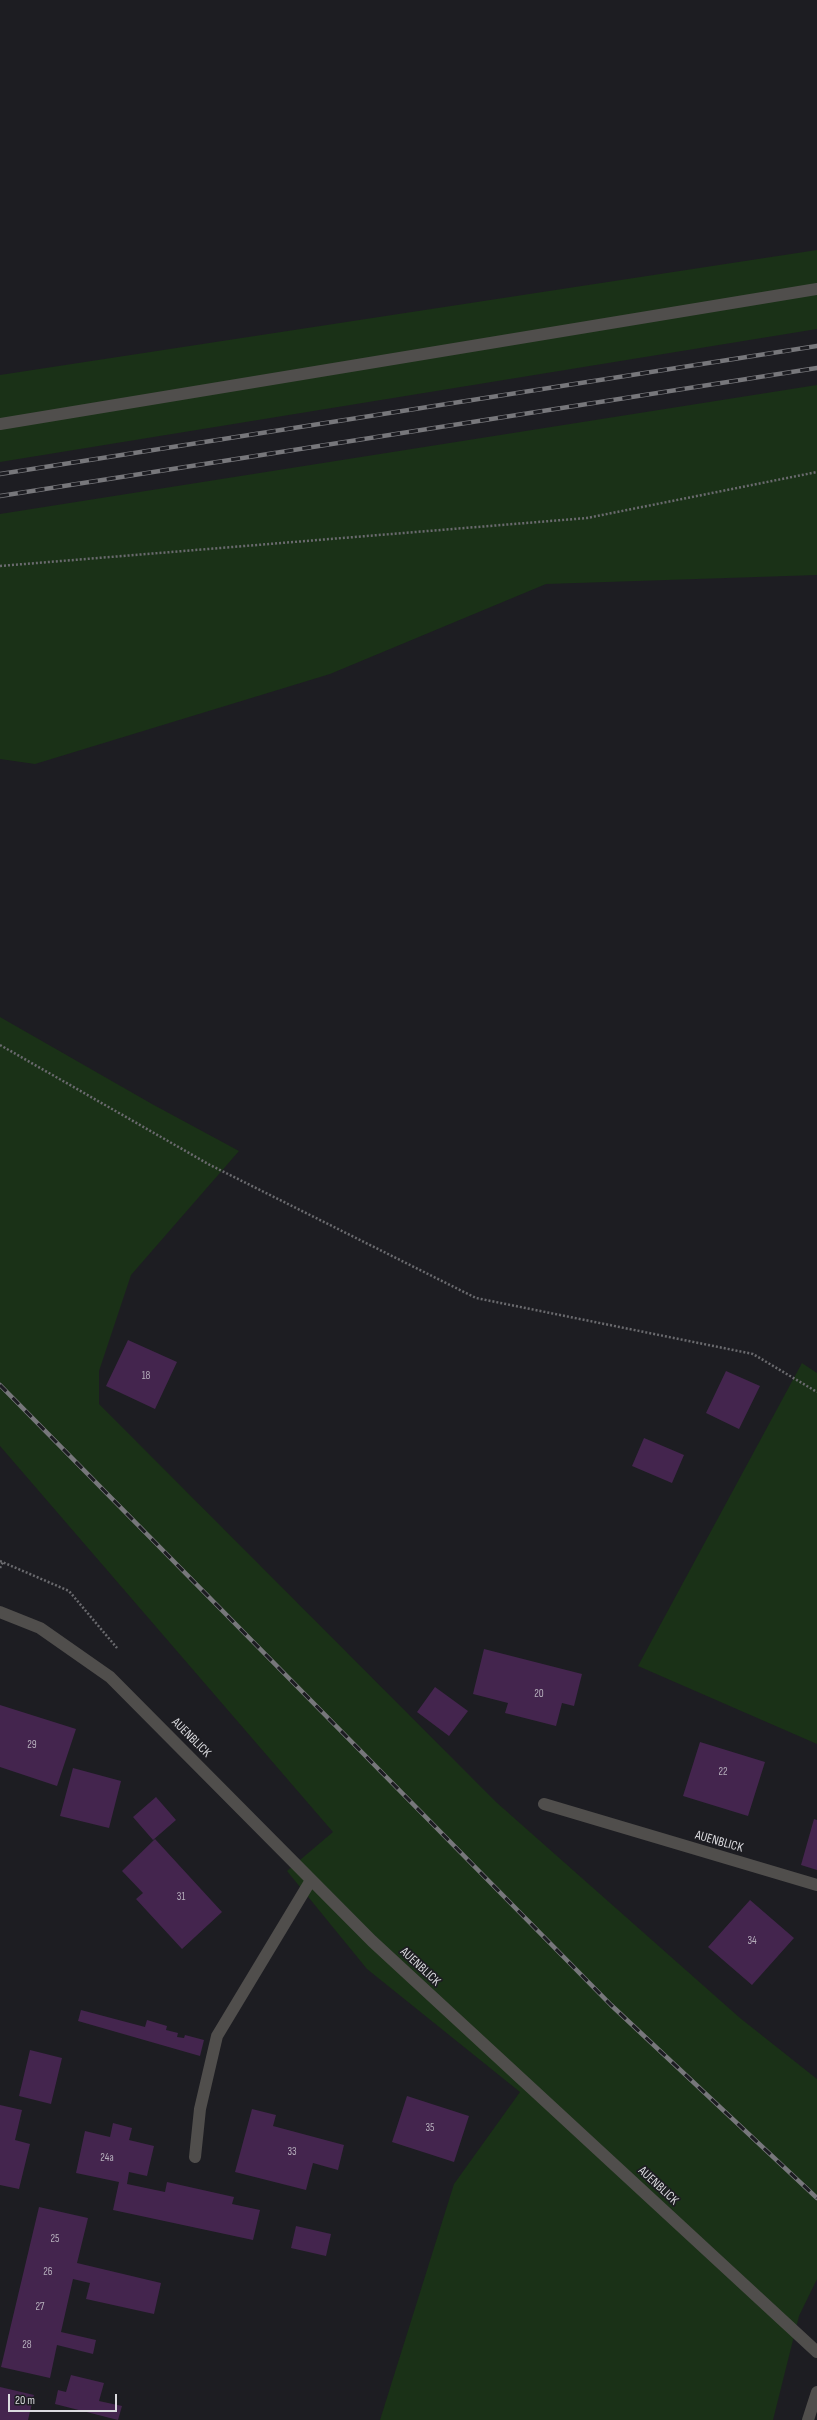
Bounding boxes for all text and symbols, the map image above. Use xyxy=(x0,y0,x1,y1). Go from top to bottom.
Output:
house number: 18 xyxy=(142,1369,150,1383)
house number: 20 xyxy=(534,1687,544,1701)
street label: AUENBLICK xyxy=(168,1715,214,1761)
house number: 29 xyxy=(27,1738,37,1752)
house number: 22 xyxy=(718,1765,728,1779)
street label: AUENBLICK xyxy=(693,1828,745,1856)
house number: 31 xyxy=(177,1890,185,1904)
house number: 34 xyxy=(747,1934,757,1948)
street label: AUENBLICK xyxy=(397,1944,443,1990)
house number: 35 xyxy=(425,2121,435,2135)
house number: 33 xyxy=(287,2145,297,2159)
house number: 24a xyxy=(100,2151,114,2165)
street label: AUENBLICK xyxy=(635,2163,681,2209)
house number: 25 xyxy=(51,2232,59,2246)
house number: 26 xyxy=(43,2265,53,2279)
house number: 27 xyxy=(36,2300,44,2314)
house number: 28 xyxy=(22,2338,32,2352)
scale bar xyxy=(10,2386,119,2412)
text: 20 m xyxy=(15,2393,35,2408)

